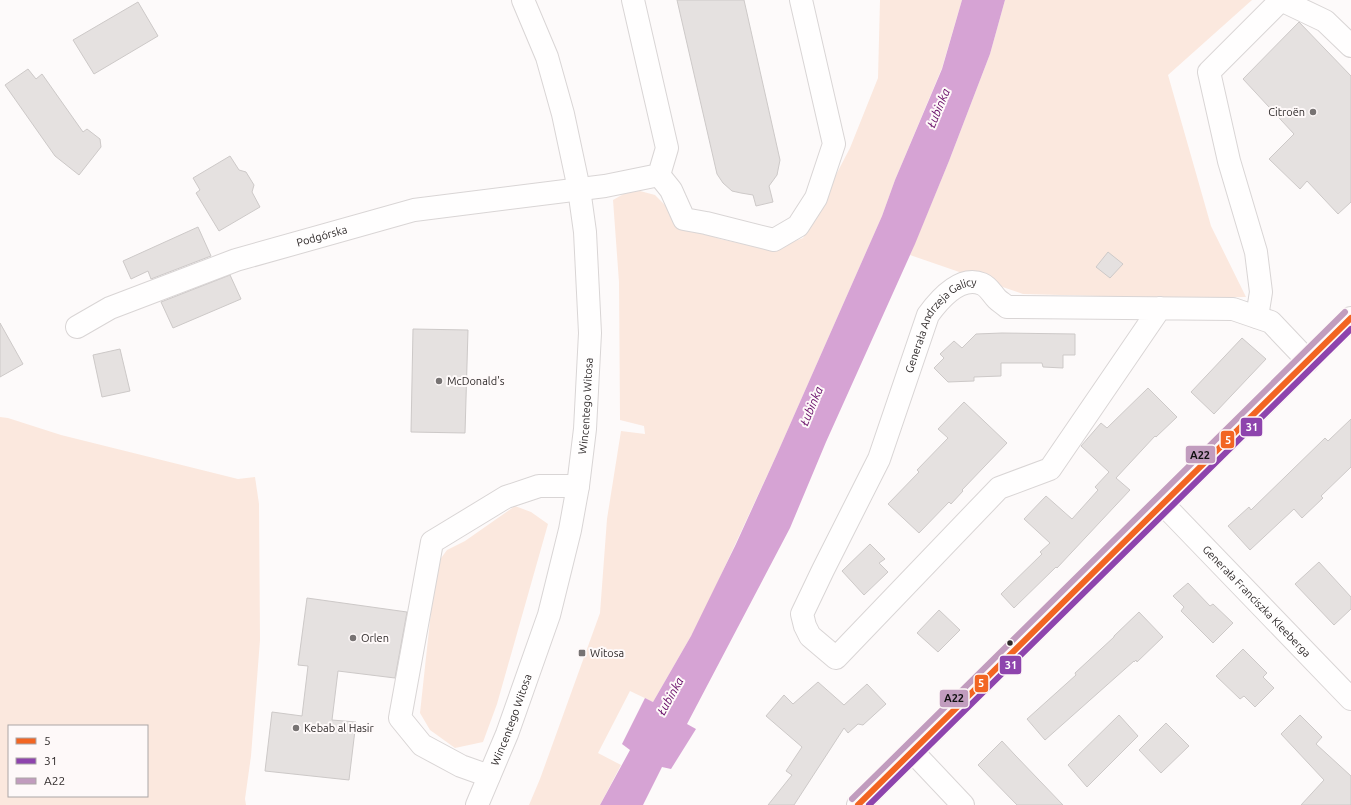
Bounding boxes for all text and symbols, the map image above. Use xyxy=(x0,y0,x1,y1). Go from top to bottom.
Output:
water label: Łubinka xyxy=(924,86,952,129)
place label: Citroën xyxy=(1268,106,1305,118)
marker: Citroën xyxy=(1308,107,1318,117)
street label: Podgórska xyxy=(295,223,349,249)
street label: Generała Andrzeja Galicy xyxy=(903,276,978,374)
street label: Wincentego Witosa xyxy=(576,357,595,455)
place label: McDonald's xyxy=(447,375,505,387)
marker: McDonald's xyxy=(434,376,444,386)
water label: Łubinka xyxy=(797,384,825,427)
line badge: 31 xyxy=(1240,417,1263,437)
text: 31 xyxy=(1246,421,1258,433)
line badge: 5 xyxy=(1220,430,1235,449)
text: 5 xyxy=(1225,434,1231,446)
line badge: A22 xyxy=(1185,445,1216,464)
text: A22 xyxy=(1190,449,1210,461)
street label: Generała Franciszka Kleeberga xyxy=(1200,543,1313,659)
place label: Orlen xyxy=(361,632,389,644)
marker: Orlen xyxy=(348,633,358,643)
unlabelled marker xyxy=(1005,638,1015,648)
place label: Witosa xyxy=(590,647,624,659)
marker: Witosa xyxy=(577,648,587,658)
line badge: 31 xyxy=(999,655,1022,675)
text: 31 xyxy=(1005,659,1017,671)
street label: Wincentego Witosa xyxy=(488,672,534,767)
water label: Łubinka xyxy=(654,674,686,717)
line badge: 5 xyxy=(974,674,989,693)
text: 5 xyxy=(978,677,984,689)
line badge: A22 xyxy=(939,689,969,708)
text: A22 xyxy=(944,692,964,704)
place label: Kebab al Hasir xyxy=(304,722,374,734)
marker: Kebab al Hasir xyxy=(291,723,301,733)
legend xyxy=(8,725,148,797)
text: 5 xyxy=(44,734,51,747)
text: 31 xyxy=(44,754,58,767)
text: A22 xyxy=(44,774,65,787)

